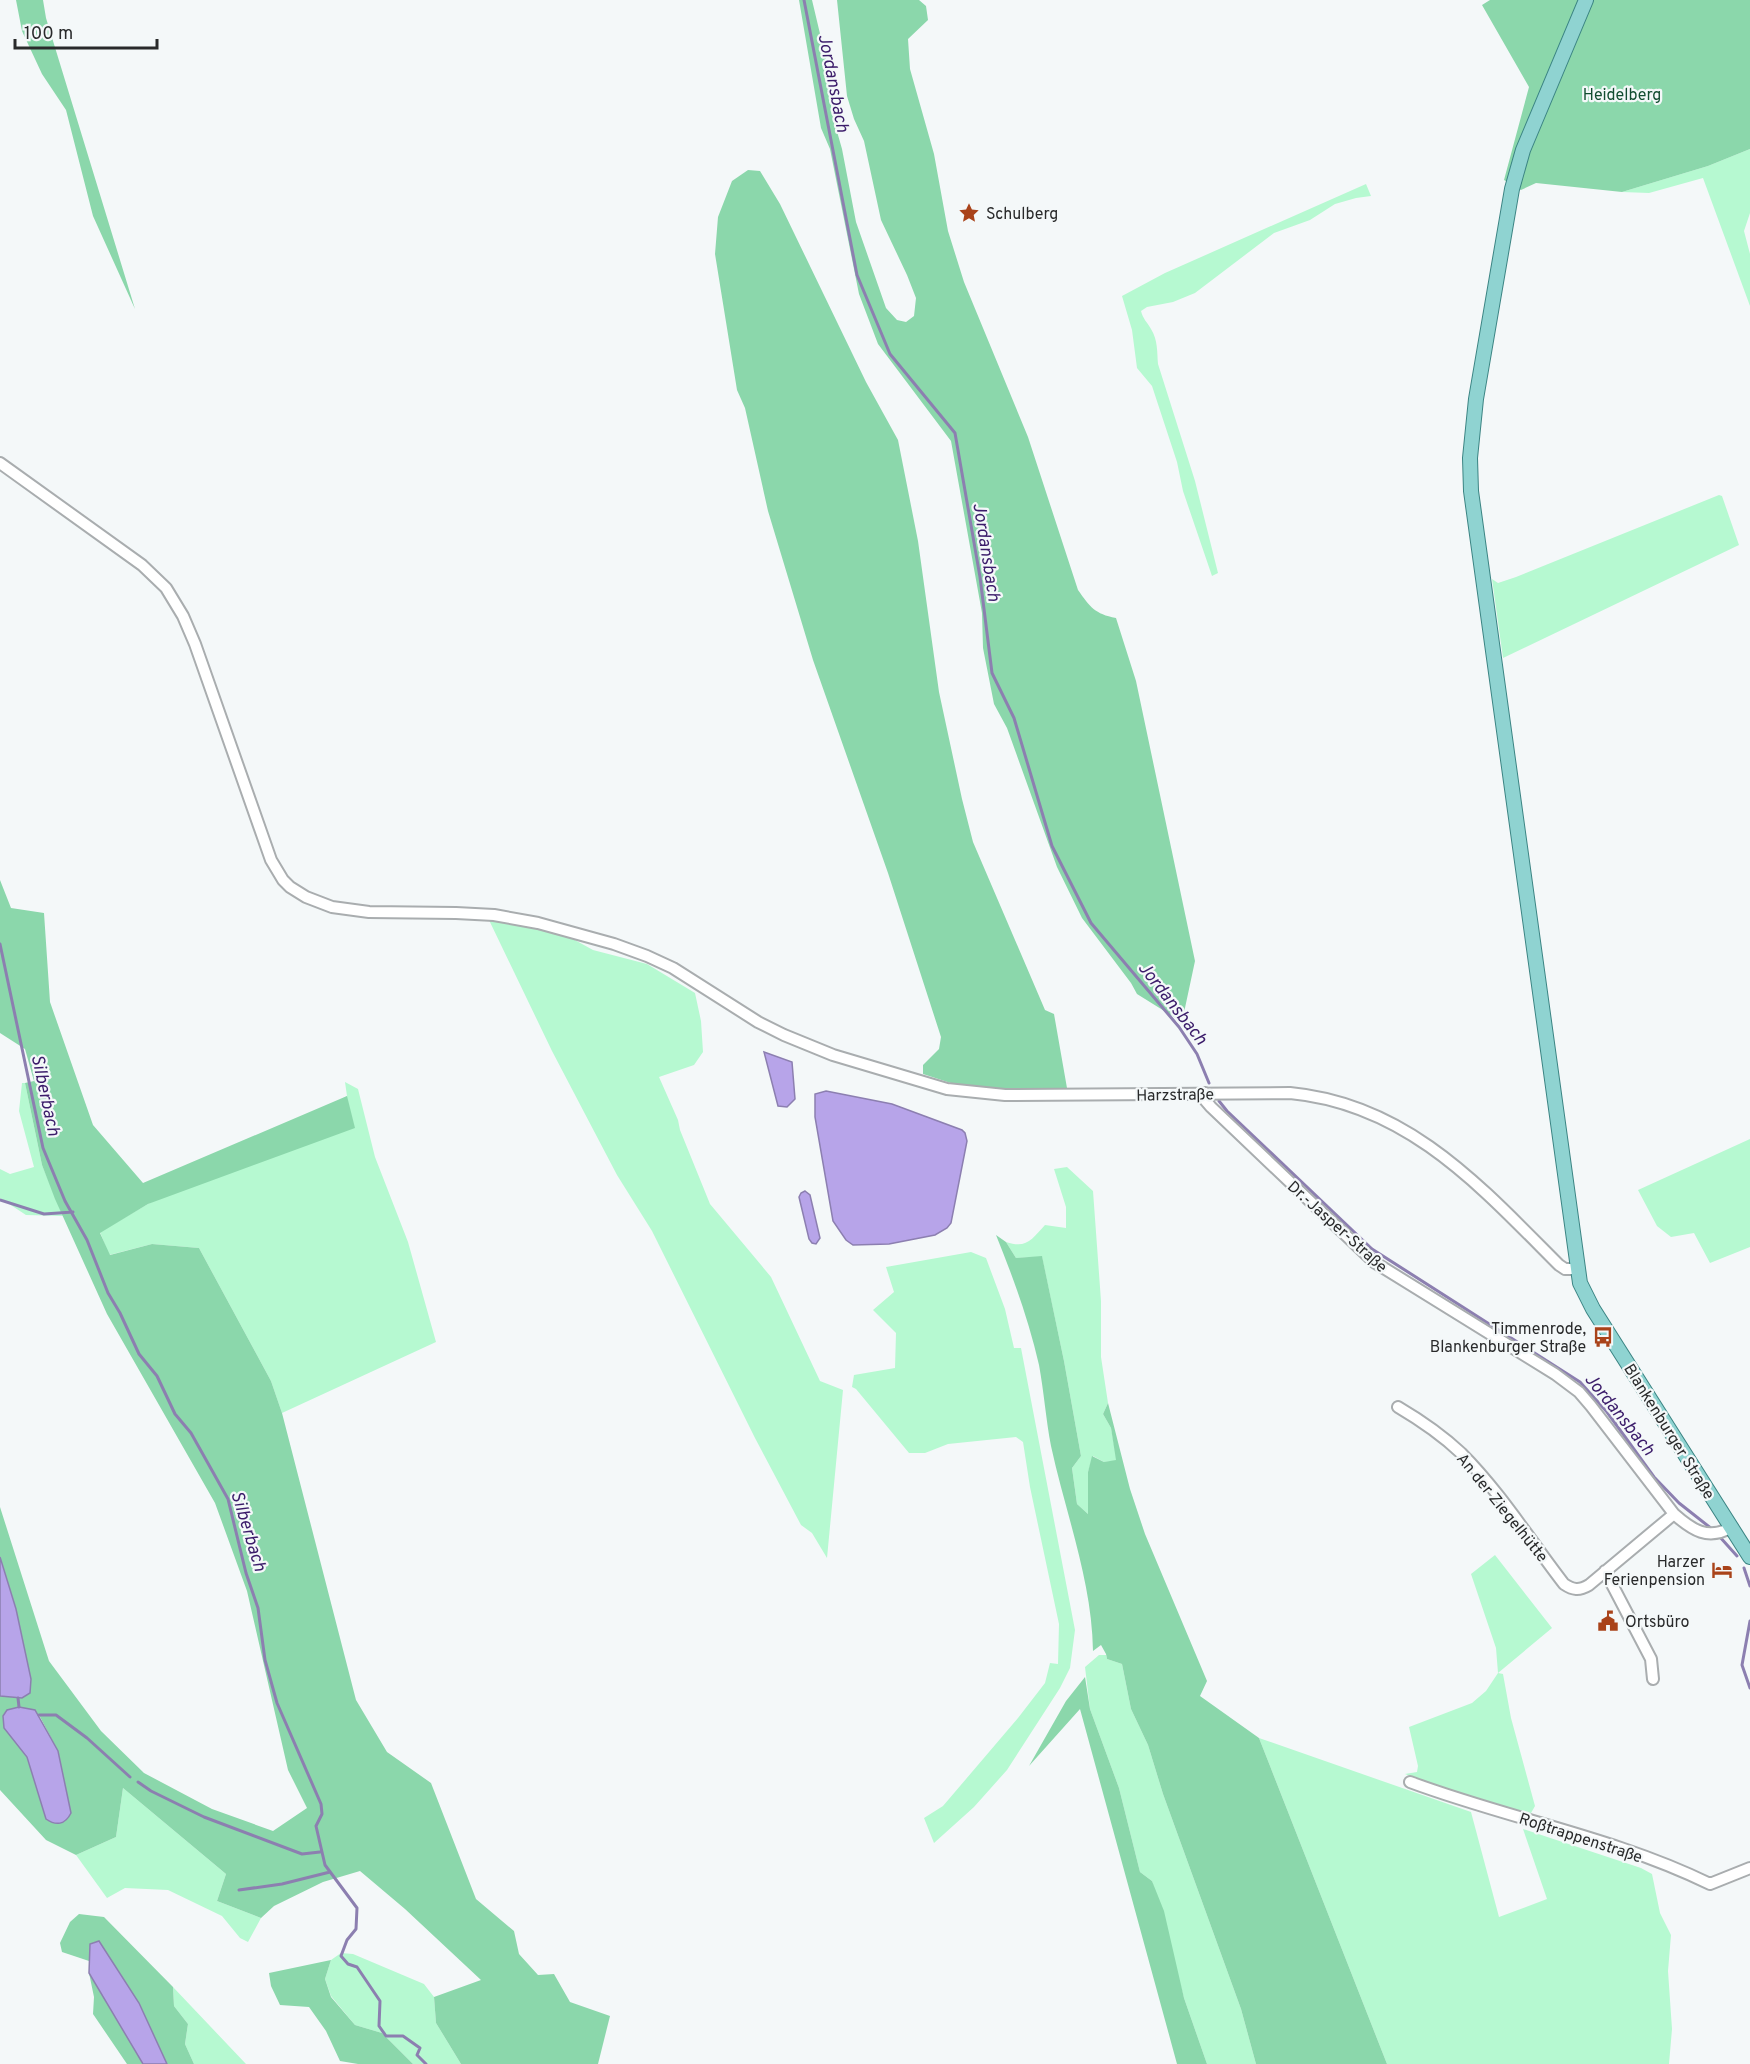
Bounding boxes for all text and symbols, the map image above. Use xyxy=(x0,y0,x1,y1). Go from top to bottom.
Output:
scale bar xyxy=(15,12,158,50)
text: 100 m xyxy=(24,23,73,46)
water label: Jordansbach xyxy=(812,32,853,135)
park label: Heidelberg xyxy=(1583,86,1661,106)
place icon: Schulberg xyxy=(957,201,981,225)
place label: Schulberg xyxy=(986,205,1058,225)
water label: Jordansbach xyxy=(966,501,1005,604)
water label: Jordansbach xyxy=(1132,958,1212,1050)
water label: Silberbach xyxy=(25,1052,64,1139)
street label: Harzstraße xyxy=(1136,1085,1214,1107)
street label: Dr.-Jasper-Straße xyxy=(1282,1177,1391,1278)
place label: Timmenrode, Blankenburger Straße xyxy=(1430,1320,1586,1358)
bus stop icon: Timmenrode, Blankenburger Straße xyxy=(1591,1325,1615,1349)
street label: Blankenburger Straße xyxy=(1618,1360,1718,1504)
water label: Jordansbach xyxy=(1578,1369,1659,1461)
street label: An der Ziegelhütte xyxy=(1451,1450,1552,1567)
water label: Silberbach xyxy=(224,1488,271,1575)
place label: Harzer Ferienpension xyxy=(1604,1553,1705,1591)
hotel icon: Harzer Ferienpension xyxy=(1710,1558,1734,1582)
public building icon: Ortsbüro xyxy=(1596,1609,1620,1633)
place label: Ortsbüro xyxy=(1625,1613,1689,1633)
street label: Roßtrappenstraße xyxy=(1516,1810,1645,1868)

